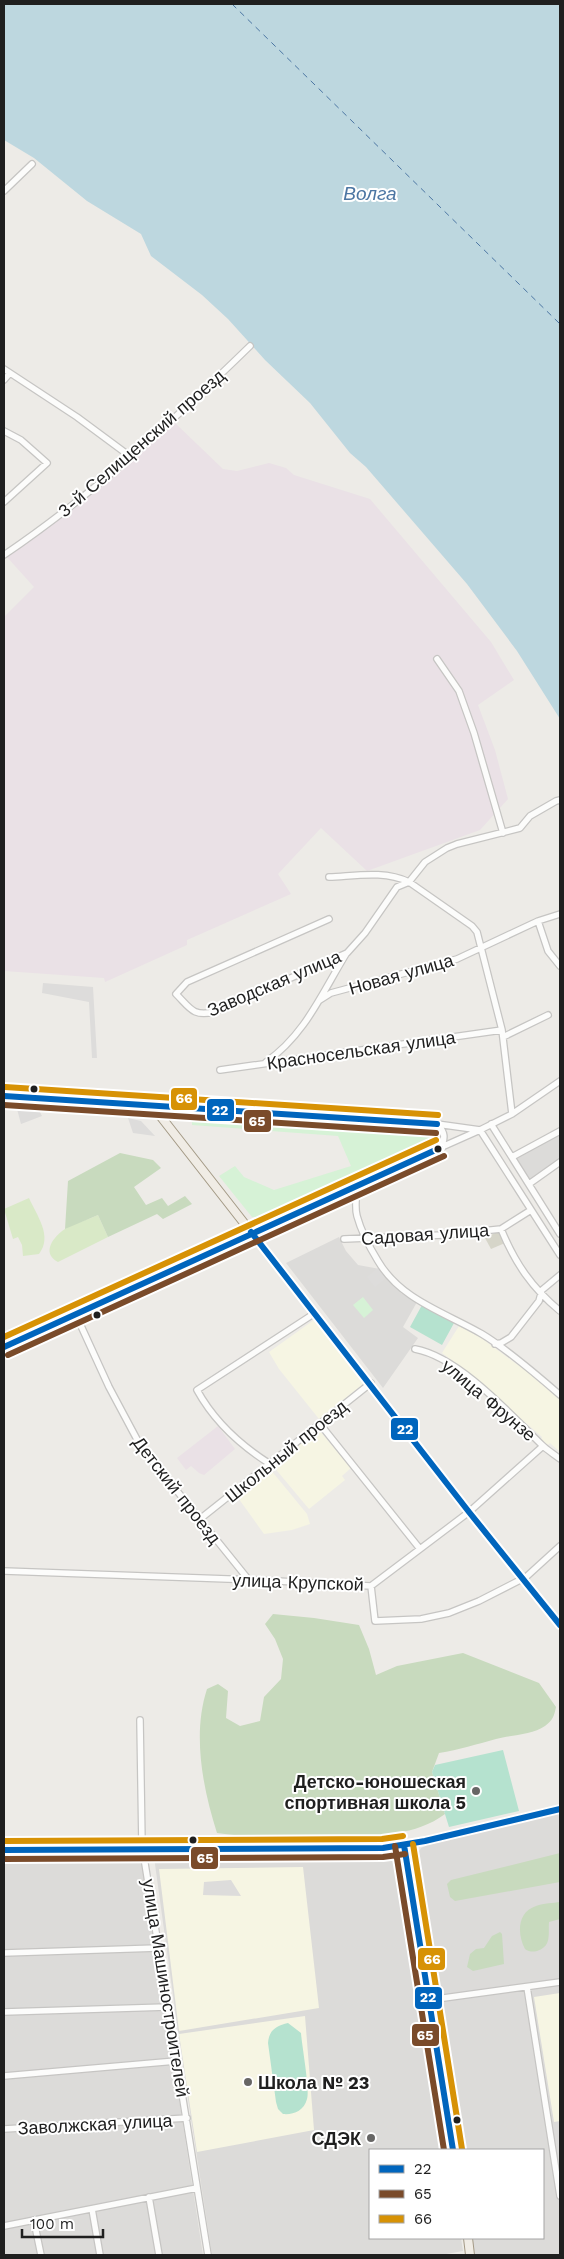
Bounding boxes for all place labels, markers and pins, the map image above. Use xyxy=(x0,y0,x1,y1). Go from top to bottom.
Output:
unlabelled marker xyxy=(29,1084,39,1094)
unlabelled marker xyxy=(433,1144,443,1154)
unlabelled marker xyxy=(92,1310,102,1320)
place label: Детско-юношеская спортивная школа 5 xyxy=(284,1771,466,1813)
marker: Детско-юношеская спортивная школа 5 xyxy=(470,1785,482,1797)
unlabelled marker xyxy=(188,1835,198,1845)
place label: Школа № 23 xyxy=(258,2072,370,2093)
marker: Школа № 23 xyxy=(242,2076,254,2088)
unlabelled marker xyxy=(452,2115,462,2125)
place label: СДЭК xyxy=(312,2128,362,2149)
marker: СДЭК xyxy=(365,2132,377,2144)

